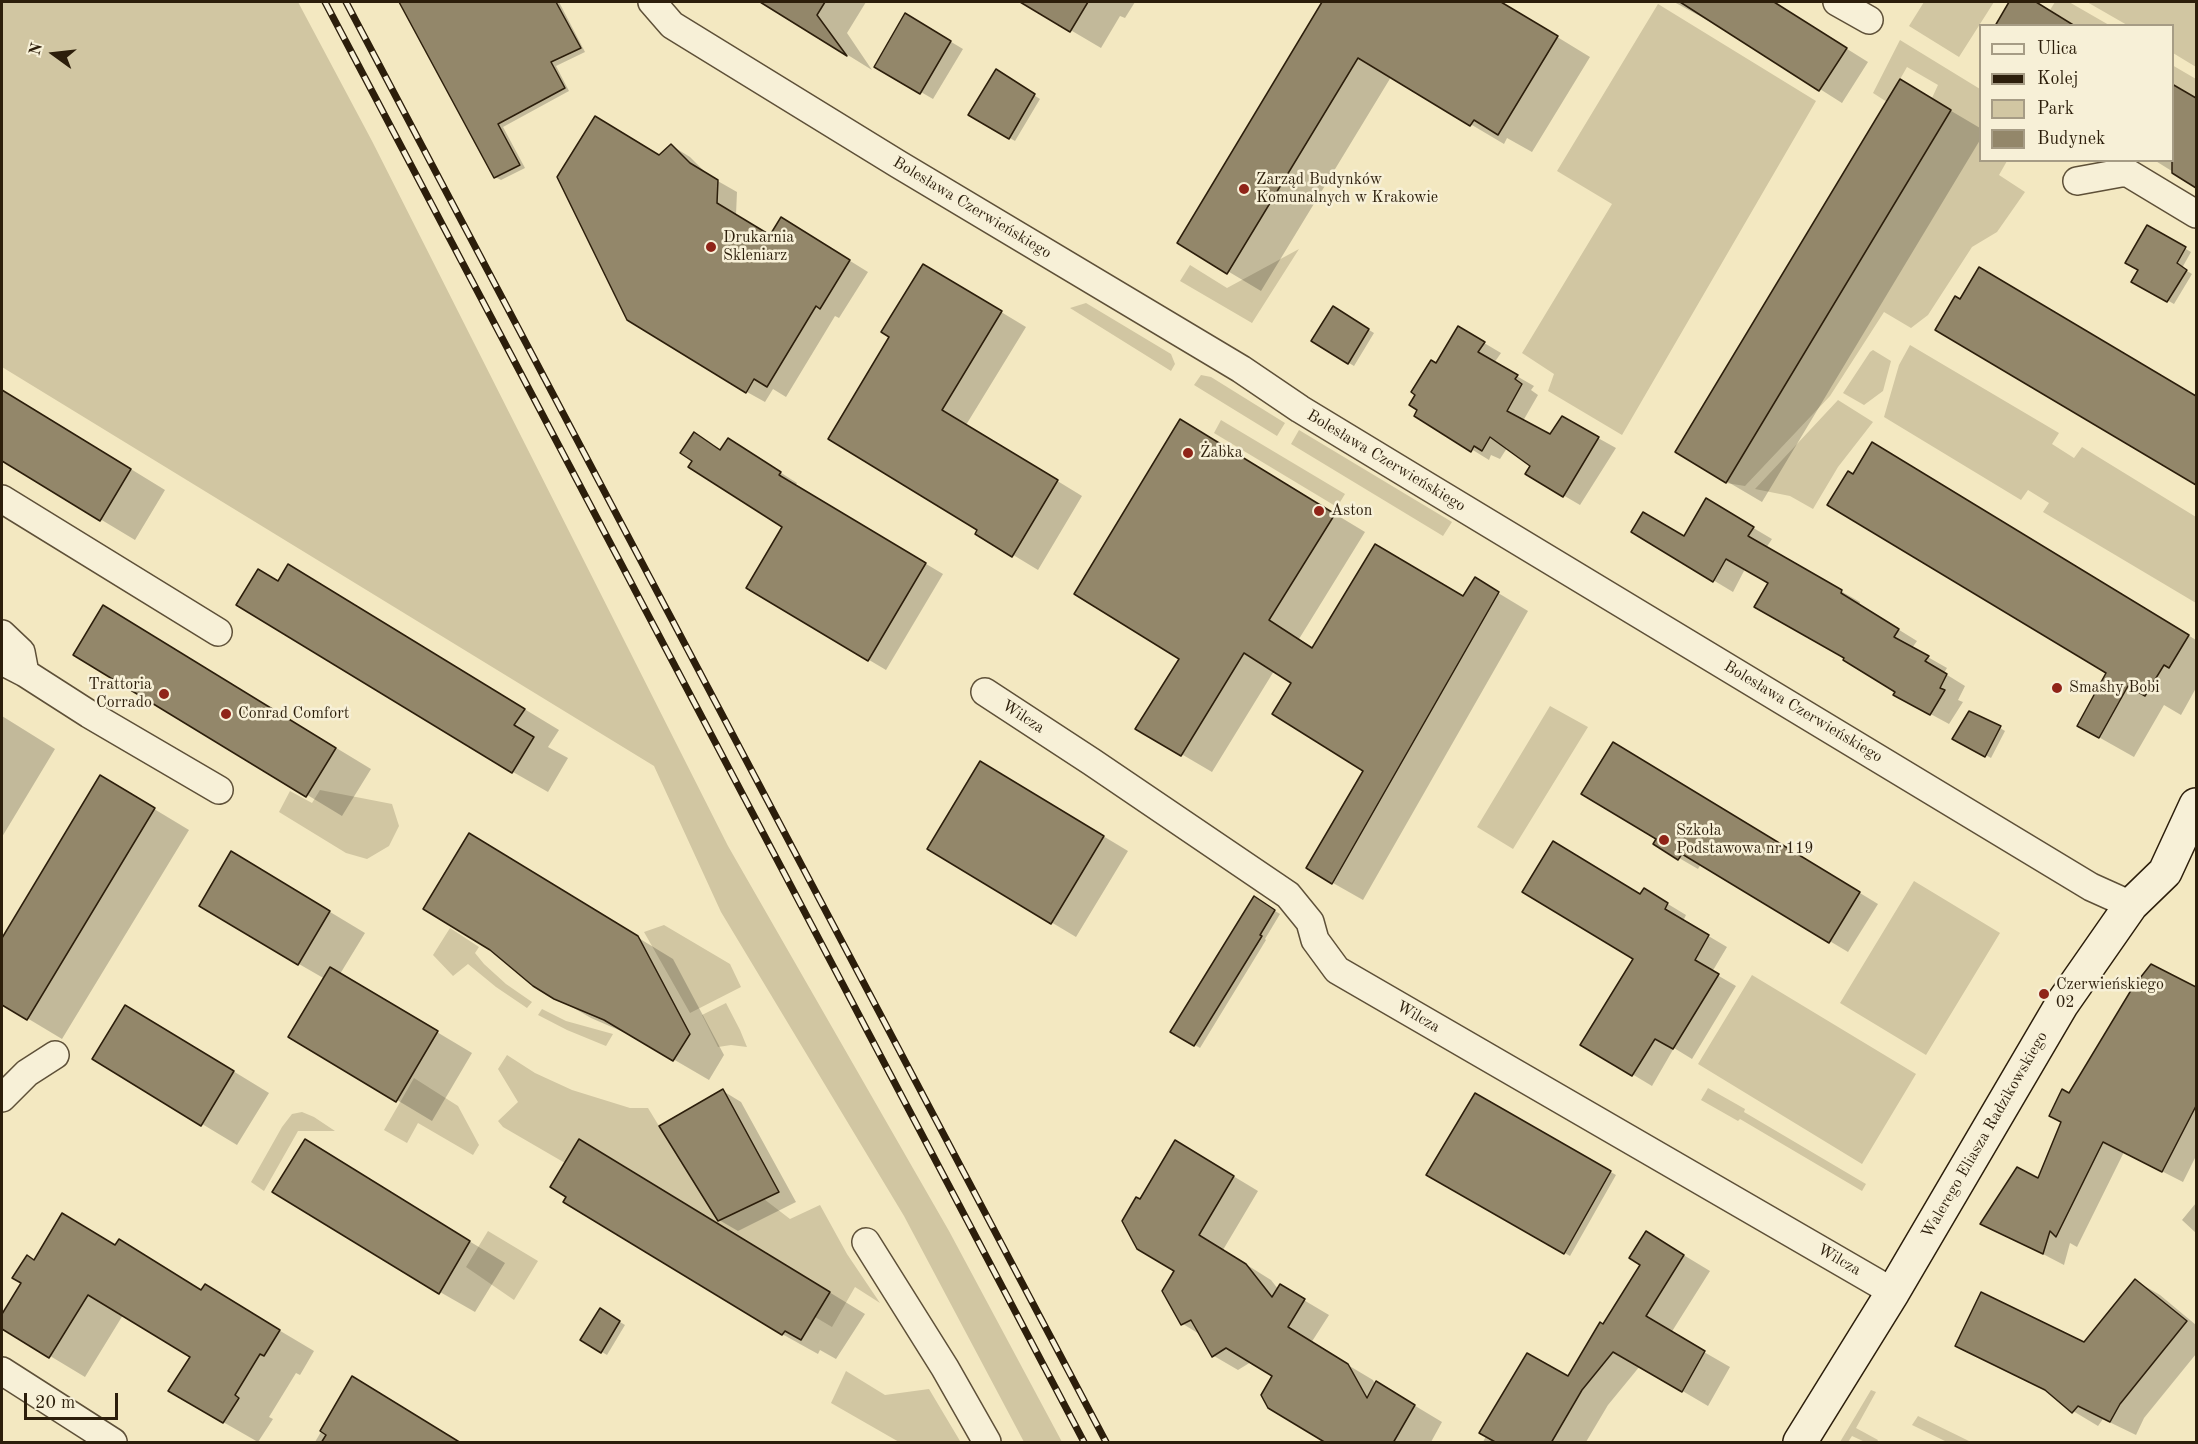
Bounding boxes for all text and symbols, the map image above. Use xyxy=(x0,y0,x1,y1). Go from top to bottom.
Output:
north arrow xyxy=(24,24,84,84)
legend xyxy=(1979,24,2174,162)
text: Ulica xyxy=(2037,40,2078,58)
text: N xyxy=(27,41,46,57)
text: Kolej xyxy=(2037,70,2078,88)
text: Park xyxy=(2037,100,2074,118)
text: Budynek xyxy=(2037,130,2105,148)
street label: Bolesława Czerwieńskiego xyxy=(889,153,1055,263)
place label: Zarząd Budynków Komunalnych w Krakowie xyxy=(1256,170,1438,208)
marker: Zarząd Budynków Komunalnych w Krakowie xyxy=(1237,182,1251,196)
place label: Drukarnia Skleniarz xyxy=(723,228,794,266)
marker: Drukarnia Skleniarz xyxy=(704,240,718,254)
street label: Bolesława Czerwieńskiego xyxy=(1303,406,1469,516)
place label: Żabka xyxy=(1200,443,1243,463)
marker: Żabka xyxy=(1181,446,1195,460)
place label: Aston xyxy=(1331,501,1372,521)
marker: Aston xyxy=(1312,504,1326,518)
street label: Bolesława Czerwieńskiego xyxy=(1720,657,1886,767)
place label: Trattoria Corrado xyxy=(88,675,152,713)
place label: Smashy Bobi xyxy=(2069,678,2160,698)
marker: Smashy Bobi xyxy=(2050,681,2064,695)
marker: Trattoria Corrado xyxy=(157,687,171,701)
street label: Wilcza xyxy=(998,696,1048,738)
place label: Conrad Comfort xyxy=(238,704,349,724)
marker: Conrad Comfort xyxy=(219,707,233,721)
place label: Szkoła Podstawowa nr 119 xyxy=(1676,821,1814,859)
marker: Szkoła Podstawowa nr 119 xyxy=(1657,833,1671,847)
place label: Czerwieńskiego 02 xyxy=(2056,975,2164,1013)
marker: Czerwieńskiego 02 xyxy=(2037,987,2051,1001)
street label: Wilcza xyxy=(1393,997,1443,1037)
street label: Walerego Eliasza Radzikowskiego xyxy=(1918,1028,2052,1242)
street label: Wilcza xyxy=(1814,1240,1864,1280)
scale bar xyxy=(27,1381,122,1419)
text: 20 m xyxy=(35,1394,75,1412)

